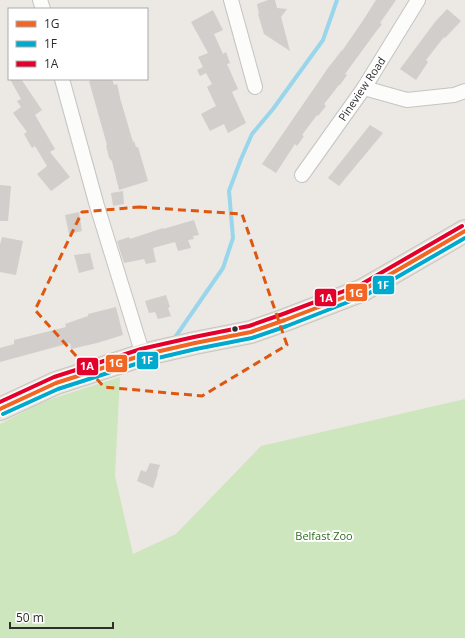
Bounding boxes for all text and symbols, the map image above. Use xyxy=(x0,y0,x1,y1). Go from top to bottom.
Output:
legend xyxy=(8,8,148,80)
text: 1G xyxy=(44,15,60,32)
text: 1F xyxy=(44,35,57,52)
street label: Pineview Road xyxy=(335,54,389,124)
text: 1A xyxy=(44,55,59,72)
line badge: 1F xyxy=(372,275,395,295)
text: 1F xyxy=(377,277,389,292)
line badge: 1G xyxy=(345,283,368,302)
text: 1G xyxy=(349,285,363,300)
line badge: 1A xyxy=(314,288,337,307)
text: 1A xyxy=(319,290,333,305)
unlabelled marker xyxy=(230,324,240,334)
line badge: 1F xyxy=(136,351,159,370)
text: 1F xyxy=(141,352,153,367)
line badge: 1G xyxy=(105,354,128,373)
text: 1G xyxy=(109,355,123,370)
line badge: 1A xyxy=(76,357,99,376)
text: 1A xyxy=(80,358,94,373)
park label: Belfast Zoo xyxy=(295,528,353,543)
scale bar xyxy=(10,604,113,630)
text: 50 m xyxy=(16,609,44,626)

